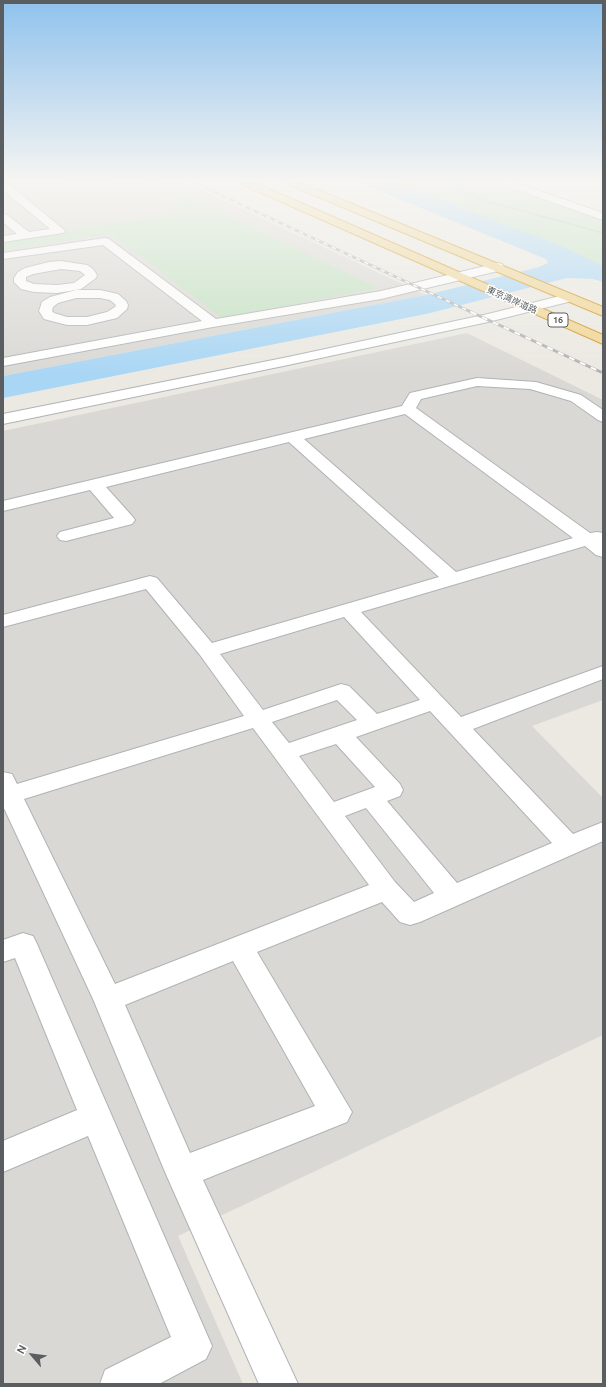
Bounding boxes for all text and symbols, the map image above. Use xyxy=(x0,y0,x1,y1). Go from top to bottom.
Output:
street label: 東京湾岸道路 xyxy=(485,284,539,316)
road number: 16 xyxy=(548,313,568,327)
north arrow xyxy=(12,1335,52,1375)
text: N xyxy=(14,1343,29,1356)

